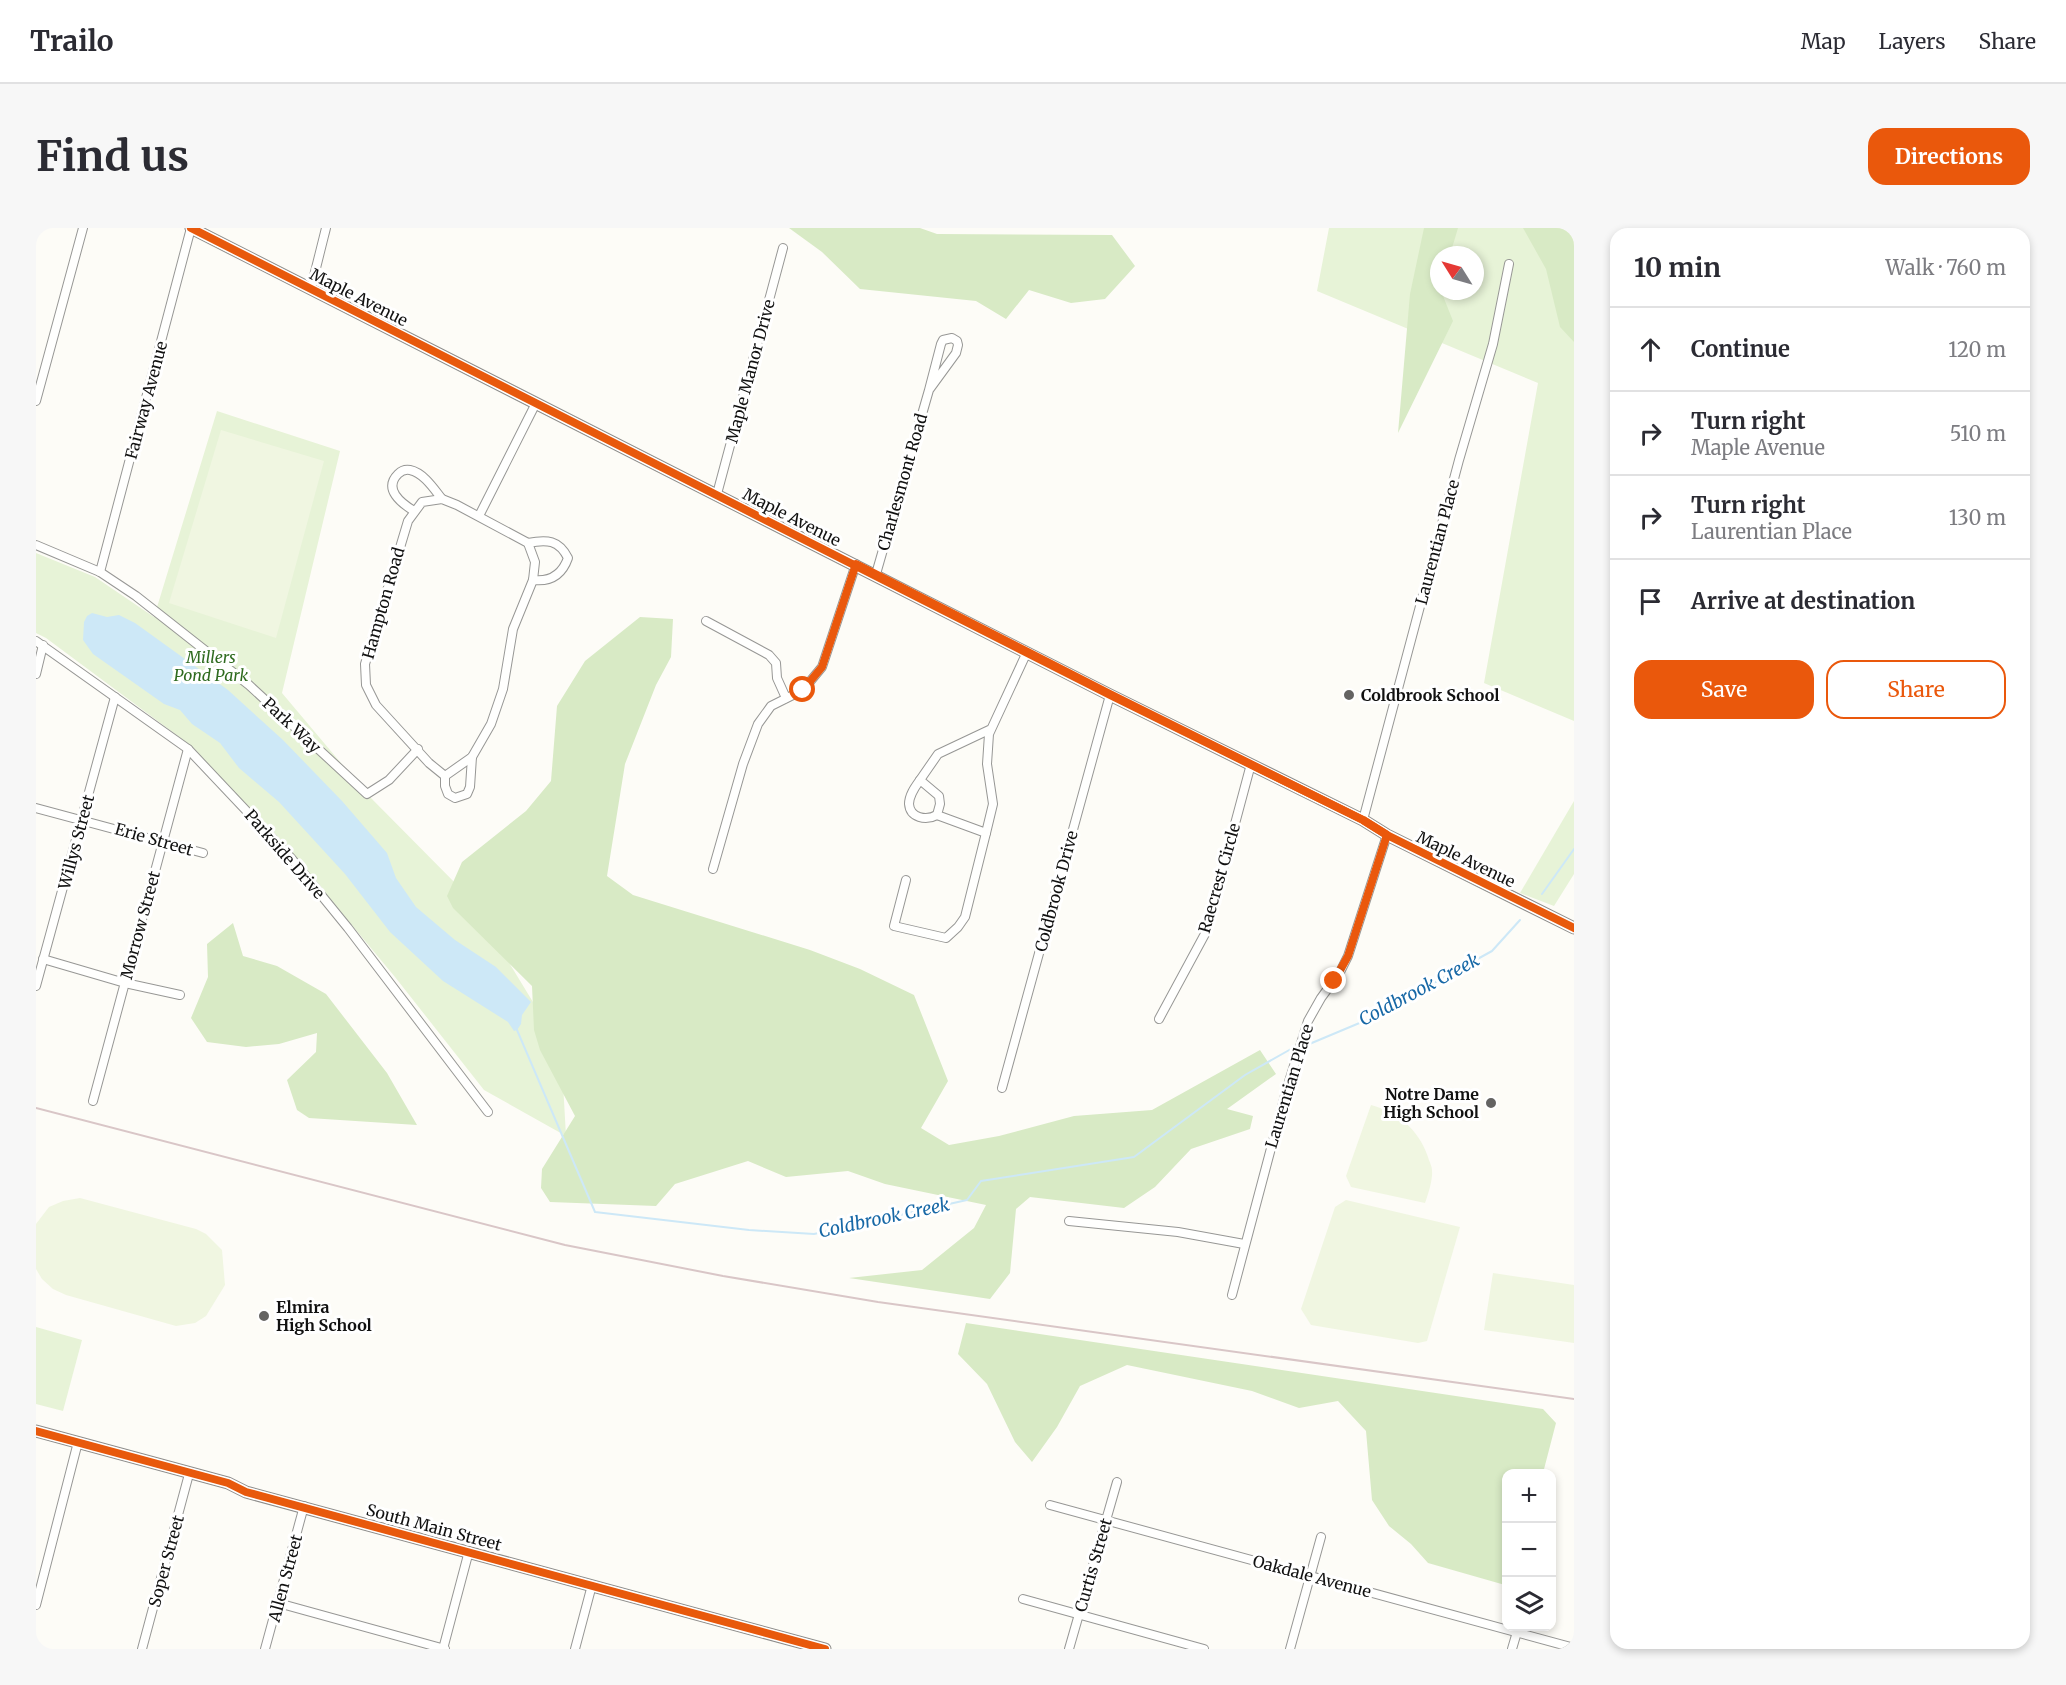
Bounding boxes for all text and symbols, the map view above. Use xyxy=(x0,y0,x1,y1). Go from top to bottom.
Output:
text: Trailo xyxy=(30,23,114,59)
text: Map xyxy=(1801,28,1846,55)
text: Layers xyxy=(1879,28,1946,55)
text: Share xyxy=(1979,28,2036,55)
button: Directions xyxy=(1868,128,2030,185)
text: Find us xyxy=(36,130,189,182)
north arrow xyxy=(1430,246,1484,300)
text: 10 min xyxy=(1634,251,1721,284)
text: Walk · 760 m xyxy=(1886,255,2006,280)
street label: Maple Avenue xyxy=(307,264,411,330)
street label: Maple Manor Drive xyxy=(721,297,779,445)
icon: ahead xyxy=(1634,333,1667,366)
text: Continue xyxy=(1691,335,1790,363)
text: 120 m xyxy=(1948,337,2006,362)
street label: Fairway Avenue xyxy=(121,339,171,461)
text: Turn right xyxy=(1691,407,1805,435)
street label: Charlesmont Road xyxy=(873,411,931,553)
icon: right xyxy=(1634,417,1667,450)
text: 510 m xyxy=(1950,421,2006,446)
text: Maple Avenue xyxy=(1691,435,1825,460)
street label: Laurentian Place xyxy=(1411,477,1463,607)
street label: Maple Avenue xyxy=(740,484,844,550)
text: Turn right xyxy=(1691,491,1805,519)
icon: right xyxy=(1634,501,1667,534)
text: 130 m xyxy=(1949,505,2006,530)
text: Laurentian Place xyxy=(1691,519,1852,544)
street label: Hampton Road xyxy=(358,545,409,661)
icon: arrive xyxy=(1634,585,1667,618)
text: Arrive at destination xyxy=(1691,587,1915,615)
park label: Millers Pond Park xyxy=(174,647,248,685)
button: Save xyxy=(1634,660,1814,719)
button: Share xyxy=(1826,660,2006,719)
route start xyxy=(789,676,815,702)
place label: Coldbrook School xyxy=(1361,685,1499,705)
marker: Coldbrook School xyxy=(1342,688,1356,702)
street label: Park Way xyxy=(259,693,326,757)
street label: Willys Street xyxy=(53,792,98,893)
street label: Parkside Drive xyxy=(241,805,329,903)
street label: Erie Street xyxy=(113,818,196,860)
street label: Raecrest Circle xyxy=(1194,821,1244,935)
street label: Maple Avenue xyxy=(1413,827,1519,891)
street label: Coldbrook Drive xyxy=(1030,828,1082,954)
street label: Morrow Street xyxy=(116,868,164,981)
water label: Coldbrook Creek xyxy=(1354,948,1483,1031)
route end xyxy=(1320,967,1346,993)
street label: Laurentian Place xyxy=(1261,1022,1317,1150)
place label: Notre Dame High School xyxy=(1383,1084,1479,1122)
marker: Notre Dame High School xyxy=(1484,1096,1498,1110)
water label: Coldbrook Creek xyxy=(816,1192,952,1243)
place label: Elmira High School xyxy=(276,1297,372,1335)
marker: Elmira High School xyxy=(257,1309,271,1323)
map controls xyxy=(1502,1469,1556,1631)
button: + xyxy=(1502,1469,1556,1523)
street label: South Main Street xyxy=(364,1499,505,1555)
street label: Soper Street xyxy=(144,1512,188,1609)
street label: Curtis Street xyxy=(1070,1515,1116,1614)
button: − xyxy=(1502,1523,1556,1577)
street label: Allen Street xyxy=(263,1531,306,1625)
street label: Oakdale Avenue xyxy=(1251,1551,1373,1601)
button: layers xyxy=(1502,1577,1556,1631)

